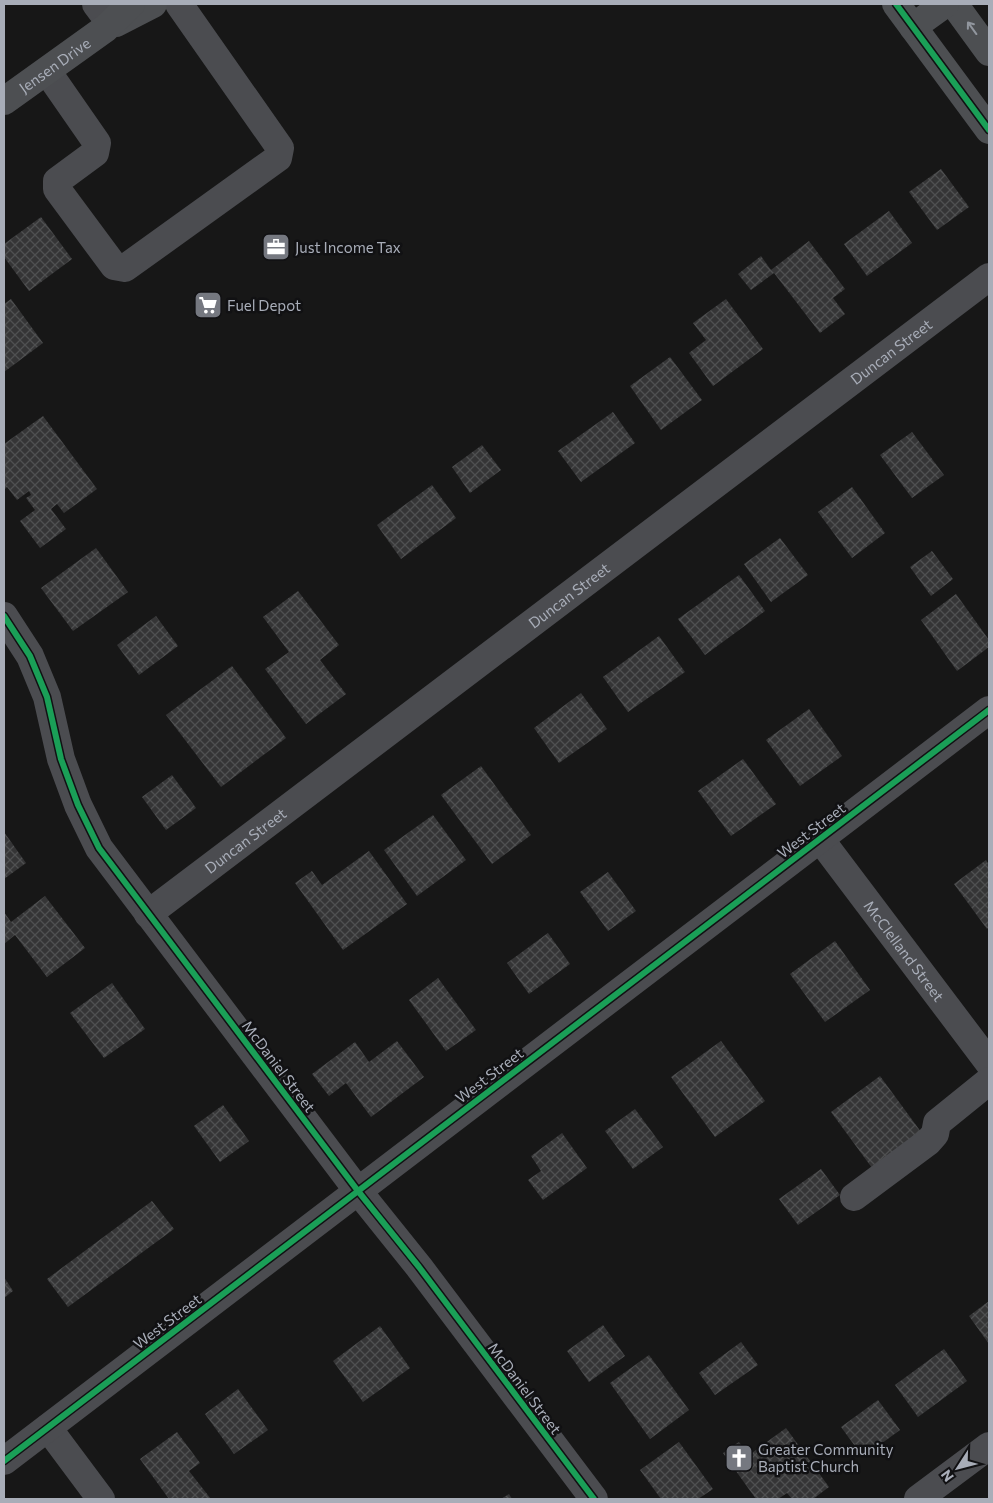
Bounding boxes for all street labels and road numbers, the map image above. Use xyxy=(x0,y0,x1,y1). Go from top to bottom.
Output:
street label: Jensen Drive xyxy=(15,33,94,97)
street label: Duncan Street xyxy=(847,315,935,388)
street label: Duncan Street xyxy=(525,559,613,632)
street label: West Street xyxy=(773,799,849,861)
street label: Duncan Street xyxy=(201,804,289,877)
street label: McClelland Street xyxy=(860,897,948,1005)
street label: McDaniel Street xyxy=(239,1017,319,1115)
street label: West Street xyxy=(451,1044,527,1106)
street label: West Street xyxy=(129,1290,205,1352)
street label: McDaniel Street xyxy=(485,1339,565,1437)

